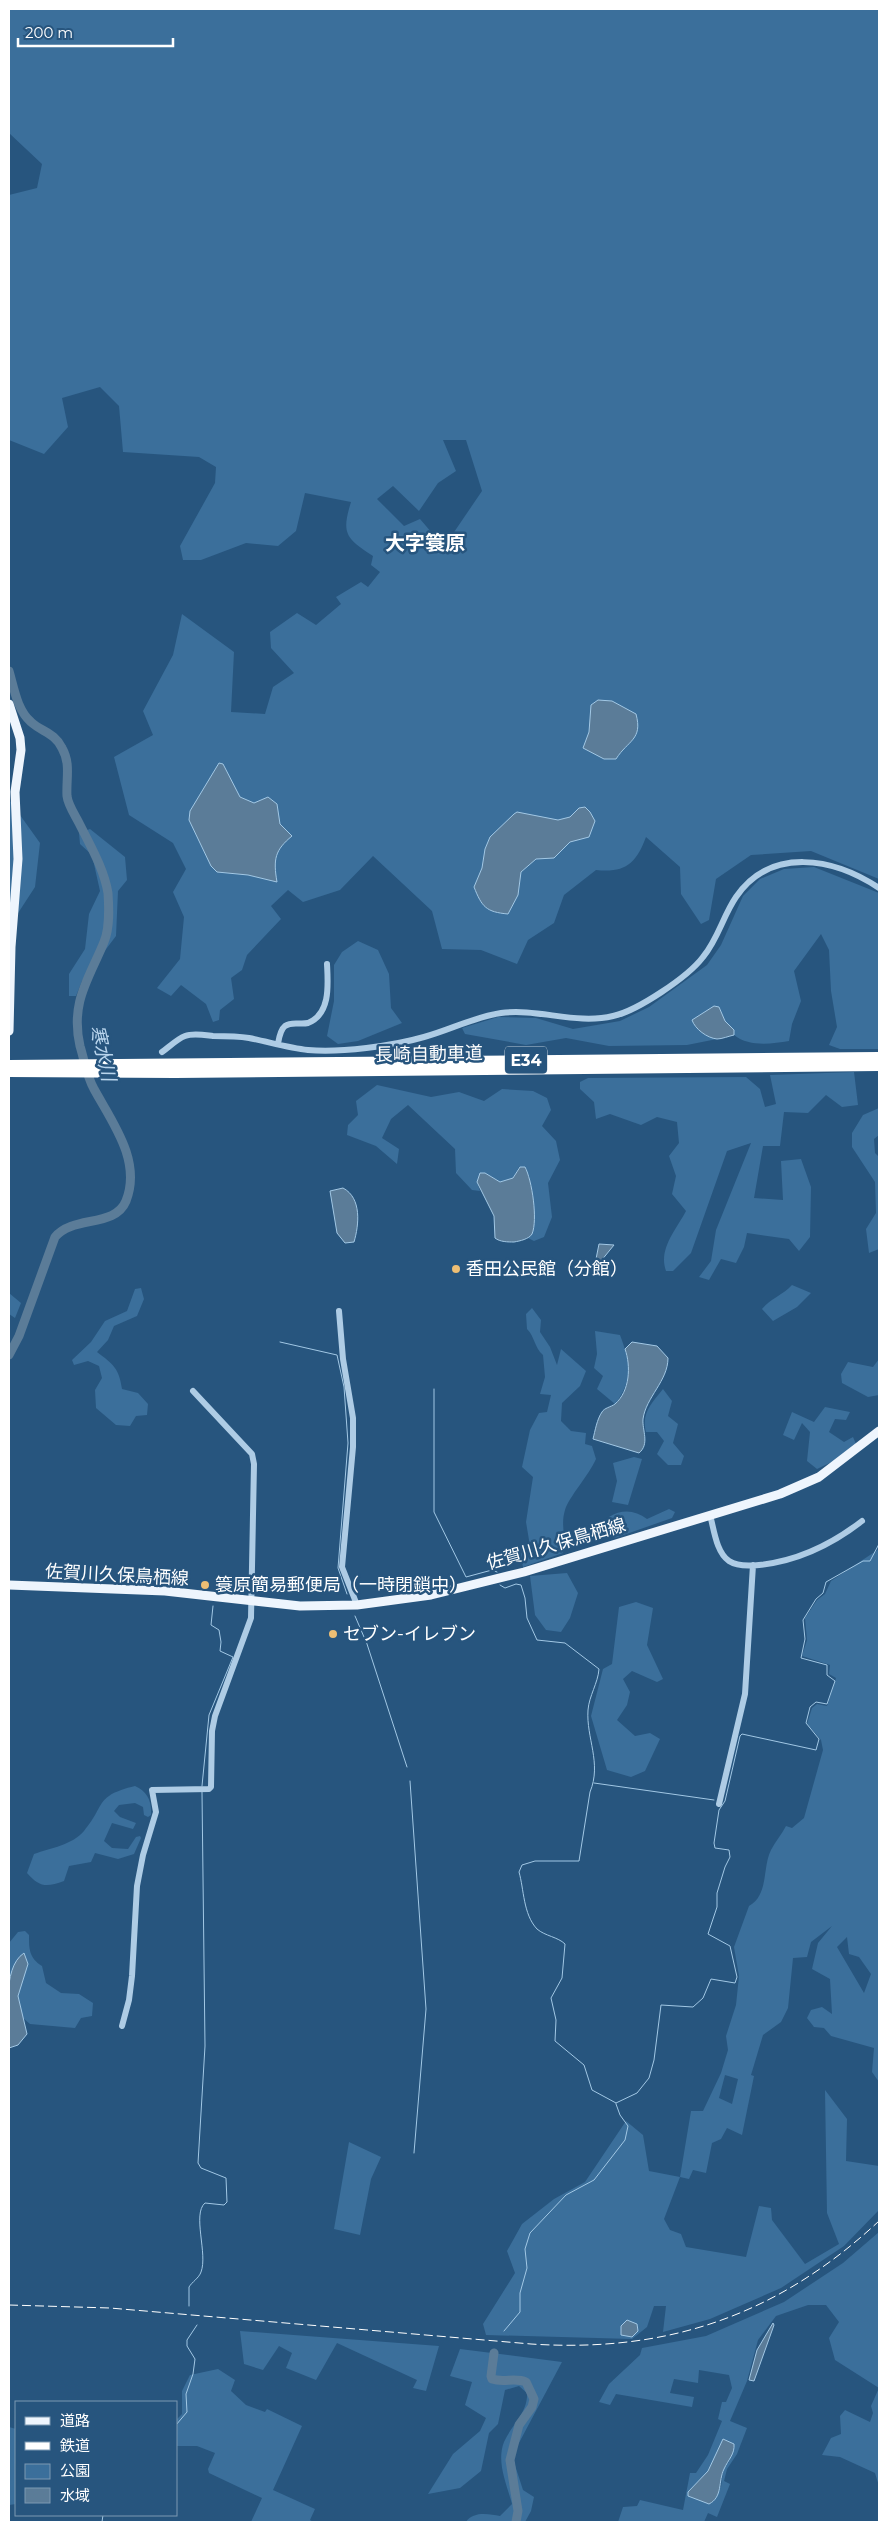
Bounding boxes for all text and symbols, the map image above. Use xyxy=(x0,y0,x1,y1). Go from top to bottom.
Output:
scale bar xyxy=(18,15,172,47)
text: 200 m xyxy=(25,23,73,42)
district label: 大字簑原 xyxy=(385,531,465,555)
water label: 寒水川 xyxy=(85,1023,121,1085)
street label: 長崎自動車道 xyxy=(375,1042,483,1066)
road number: E34 xyxy=(505,1046,547,1074)
place label: 香田公民館（分館） xyxy=(466,1258,628,1280)
marker: 香田公民館（分館） xyxy=(450,1263,462,1275)
street label: 佐賀川久保鳥栖線 xyxy=(484,1514,628,1574)
street label: 佐賀川久保鳥栖線 xyxy=(45,1560,189,1590)
place label: 簑原簡易郵便局（一時閉鎖中） xyxy=(215,1574,467,1596)
marker: 簑原簡易郵便局（一時閉鎖中） xyxy=(199,1579,211,1591)
place label: セブン-イレブン xyxy=(343,1623,476,1645)
marker: セブン-イレブン xyxy=(327,1628,339,1640)
legend xyxy=(15,2401,178,2516)
text: 道路 xyxy=(60,2411,90,2430)
text: 鉄道 xyxy=(60,2436,90,2455)
text: 公園 xyxy=(60,2461,90,2480)
text: 水域 xyxy=(60,2486,90,2505)

